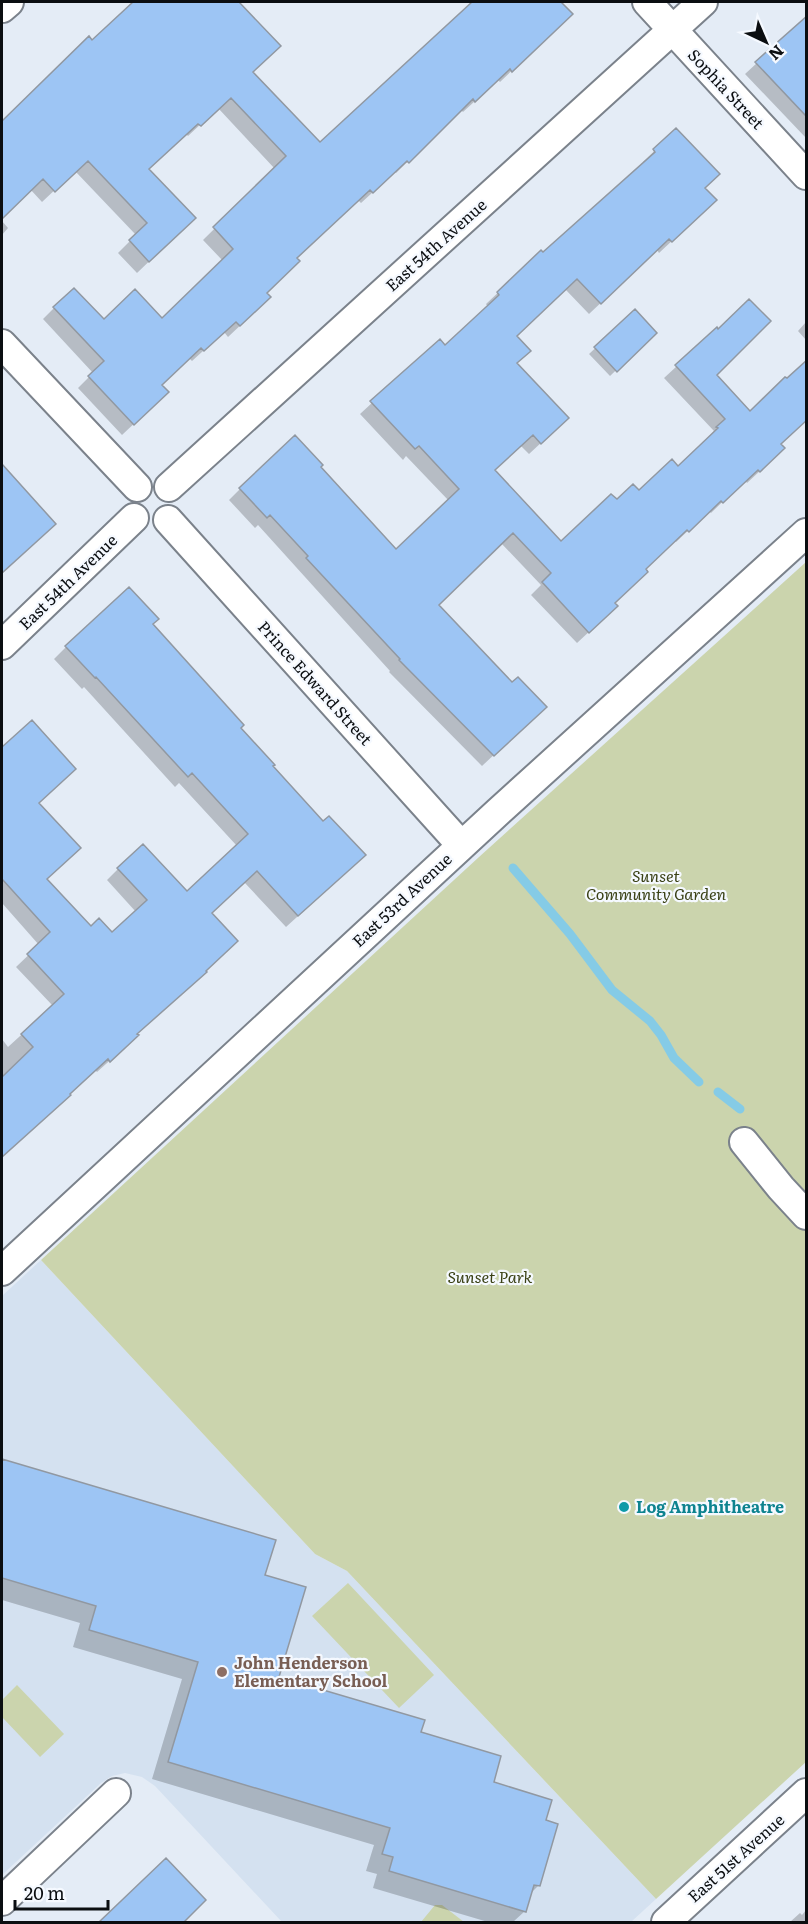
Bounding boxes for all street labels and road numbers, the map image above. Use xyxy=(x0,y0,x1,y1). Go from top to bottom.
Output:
street label: Sophia Street xyxy=(683,43,771,134)
street label: East 54th Avenue xyxy=(379,192,491,296)
street label: East 54th Avenue xyxy=(13,528,122,635)
street label: Prince Edward Street xyxy=(253,615,379,750)
street label: East 53rd Avenue xyxy=(346,847,457,952)
street label: East 51st Avenue xyxy=(682,1807,789,1907)

